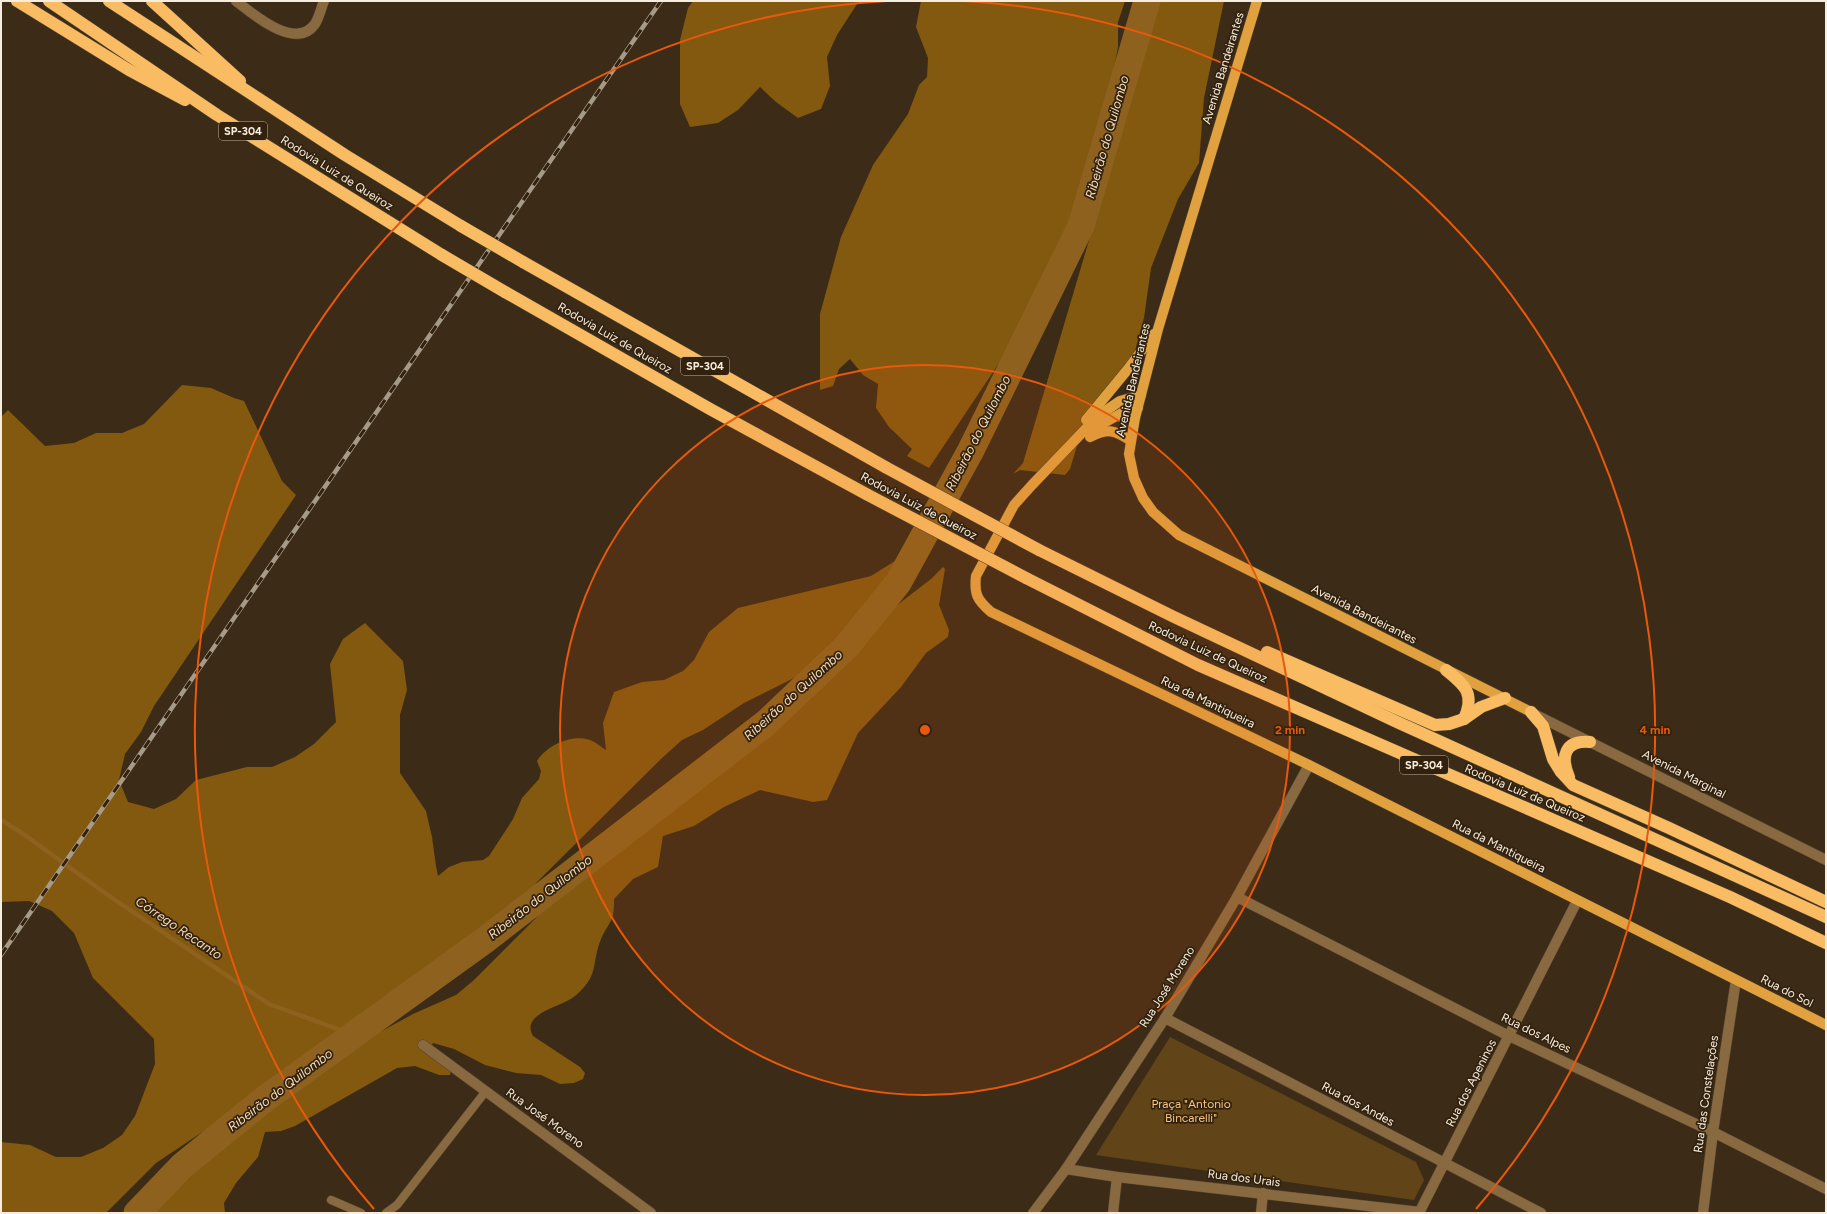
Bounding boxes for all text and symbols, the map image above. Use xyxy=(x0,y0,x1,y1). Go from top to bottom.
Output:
street label: Avenida Bandeirantes xyxy=(1199,10,1247,126)
water label: Ribeirão do Quilombo xyxy=(1082,73,1132,200)
road number: SP-304 xyxy=(219,122,267,140)
street label: Rodovia Luiz de Queiroz xyxy=(278,133,396,213)
street label: Rodovia Luiz de Queiroz xyxy=(555,299,675,377)
street label: Avenida Bandeirantes xyxy=(1113,321,1153,438)
road number: SP-304 xyxy=(681,357,729,375)
water label: Ribeirão do Quilombo xyxy=(942,373,1014,493)
street label: Rodovia Luiz de Queiroz xyxy=(858,469,980,543)
street label: Avenida Bandeirantes xyxy=(1309,581,1419,647)
street label: Rodovia Luiz de Queiroz xyxy=(1146,618,1270,686)
water label: Ribeirão do Quilombo xyxy=(741,647,846,743)
street label: Rua da Mantiqueira xyxy=(1159,673,1257,731)
centre of rings xyxy=(918,723,932,737)
text: 2 min xyxy=(1275,723,1305,737)
text: 4 min xyxy=(1640,723,1671,737)
street label: Avenida Marginal xyxy=(1640,747,1728,801)
road number: SP-304 xyxy=(1400,756,1448,774)
street label: Rodovia Luiz de Queiroz xyxy=(1463,761,1588,825)
street label: Rua da Mantiqueira xyxy=(1450,816,1548,876)
water label: Ribeirão do Quilombo xyxy=(485,852,595,942)
water label: Córrego Recanto xyxy=(133,894,225,963)
street label: Rua José Moreno xyxy=(1136,944,1198,1030)
street label: Rua do Sol xyxy=(1758,972,1816,1010)
street label: Rua dos Alpes xyxy=(1499,1010,1574,1056)
street label: Rua das Constelações xyxy=(1691,1034,1721,1154)
street label: Rua dos Apeninos xyxy=(1443,1037,1499,1129)
water label: Ribeirão do Quilombo xyxy=(225,1045,336,1134)
street label: Rua dos Andes xyxy=(1319,1079,1397,1129)
street label: Rua José Moreno xyxy=(503,1085,587,1151)
park label: Praça "Antonio Bincarelli" xyxy=(1151,1097,1231,1125)
street label: Rua dos Urais xyxy=(1207,1167,1281,1189)

